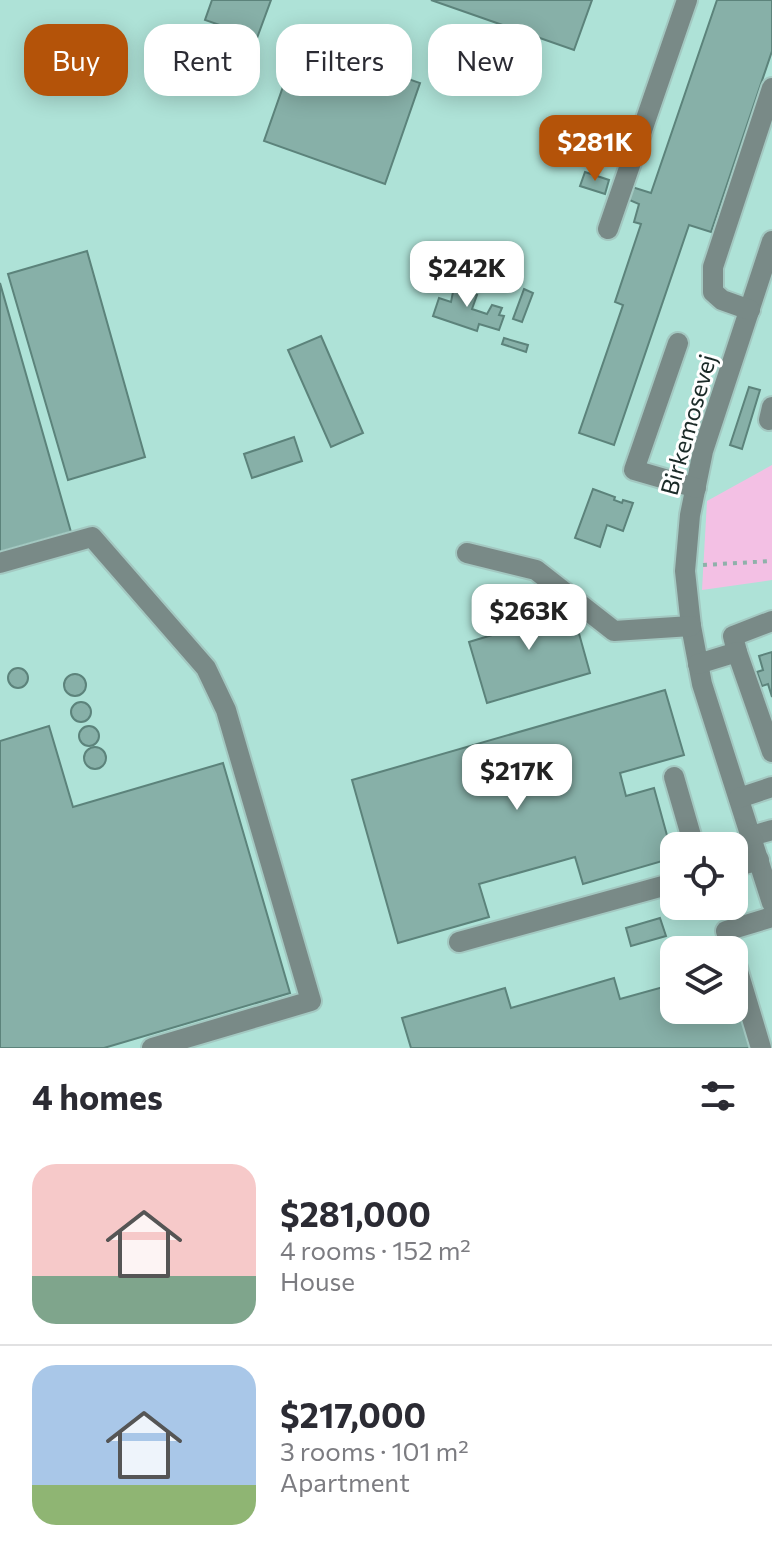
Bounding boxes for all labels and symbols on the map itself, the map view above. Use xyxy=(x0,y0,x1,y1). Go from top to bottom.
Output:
pin: $281K xyxy=(539,115,651,183)
pin: $242K xyxy=(411,241,523,309)
street label: Birkemosevej xyxy=(654,351,722,498)
pin: $263K xyxy=(473,584,585,652)
pin: $217K xyxy=(461,744,573,812)

